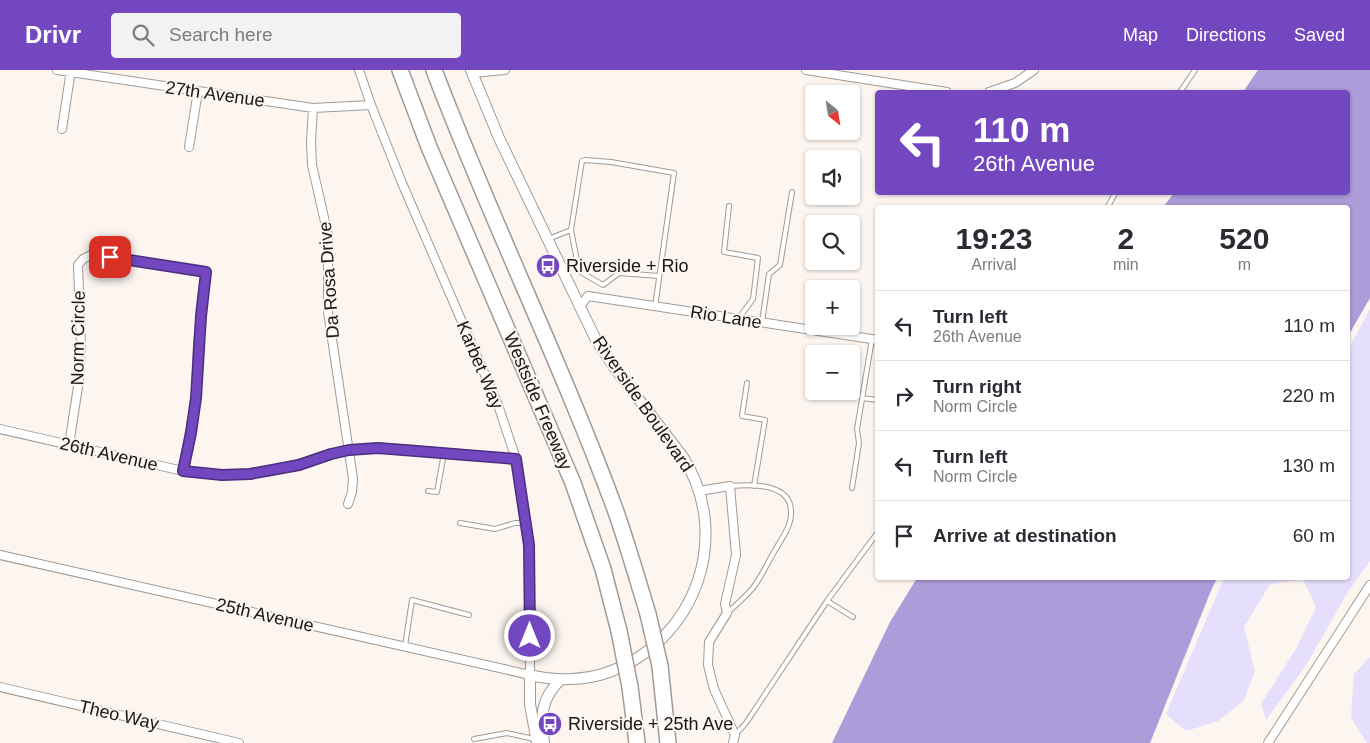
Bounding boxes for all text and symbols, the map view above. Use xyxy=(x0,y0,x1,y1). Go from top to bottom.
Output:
search box xyxy=(111,13,461,58)
text: Drivr xyxy=(25,21,81,48)
icon: search xyxy=(129,21,157,49)
text: Search here xyxy=(169,24,273,45)
text: Map xyxy=(1123,25,1158,45)
text: Directions xyxy=(1186,25,1266,45)
text: Saved xyxy=(1294,25,1345,45)
street label: 27th Avenue xyxy=(164,77,266,111)
north arrow xyxy=(805,85,860,140)
map controls xyxy=(805,85,860,400)
icon: left xyxy=(890,110,955,175)
text: 110 m xyxy=(973,110,1070,149)
button: sound xyxy=(805,150,860,205)
text: 26th Avenue xyxy=(973,151,1095,176)
button: search xyxy=(805,215,860,270)
street label: Da Rosa Drive xyxy=(315,221,343,339)
text: 19:23 xyxy=(956,222,1032,255)
text: 2 xyxy=(1117,222,1134,255)
text: 520 xyxy=(1219,222,1269,255)
pin xyxy=(89,236,131,278)
icon: arrive xyxy=(96,243,124,271)
bus stop icon: Riverside + Rio xyxy=(535,253,561,279)
place label: Riverside + Rio xyxy=(566,256,689,276)
text: Arrival xyxy=(971,256,1017,273)
text: min xyxy=(1113,256,1139,273)
text: m xyxy=(1238,256,1251,273)
button: + xyxy=(805,280,860,335)
street label: Norm Circle xyxy=(67,290,89,386)
street label: Rio Lane xyxy=(689,301,763,333)
text: Turn left xyxy=(933,306,1008,327)
icon: left xyxy=(890,312,918,340)
text: 110 m xyxy=(1284,315,1335,336)
street label: Karbet Way xyxy=(453,318,507,412)
text: 26th Avenue xyxy=(933,328,1022,345)
street label: Westside Freeway xyxy=(500,329,576,473)
street label: Riverside Boulevard xyxy=(589,332,697,476)
button: − xyxy=(805,345,860,400)
text: Turn right xyxy=(933,376,1021,397)
icon: right xyxy=(890,382,918,410)
text: 220 m xyxy=(1282,385,1335,406)
text: Norm Circle xyxy=(933,398,1017,415)
street label: 26th Avenue xyxy=(58,433,160,475)
text: Turn left xyxy=(933,446,1008,467)
icon: left xyxy=(890,452,918,480)
text: 130 m xyxy=(1282,455,1335,476)
text: Norm Circle xyxy=(933,468,1017,485)
icon: arrive xyxy=(890,522,918,550)
text: Arrive at destination xyxy=(933,525,1117,546)
text: 60 m xyxy=(1293,525,1335,546)
street label: 25th Avenue xyxy=(214,594,316,636)
position arrow xyxy=(503,609,555,661)
street label: Theo Way xyxy=(77,696,161,734)
bus stop icon: Riverside + 25th Ave xyxy=(537,711,563,737)
place label: Riverside + 25th Ave xyxy=(568,714,733,734)

